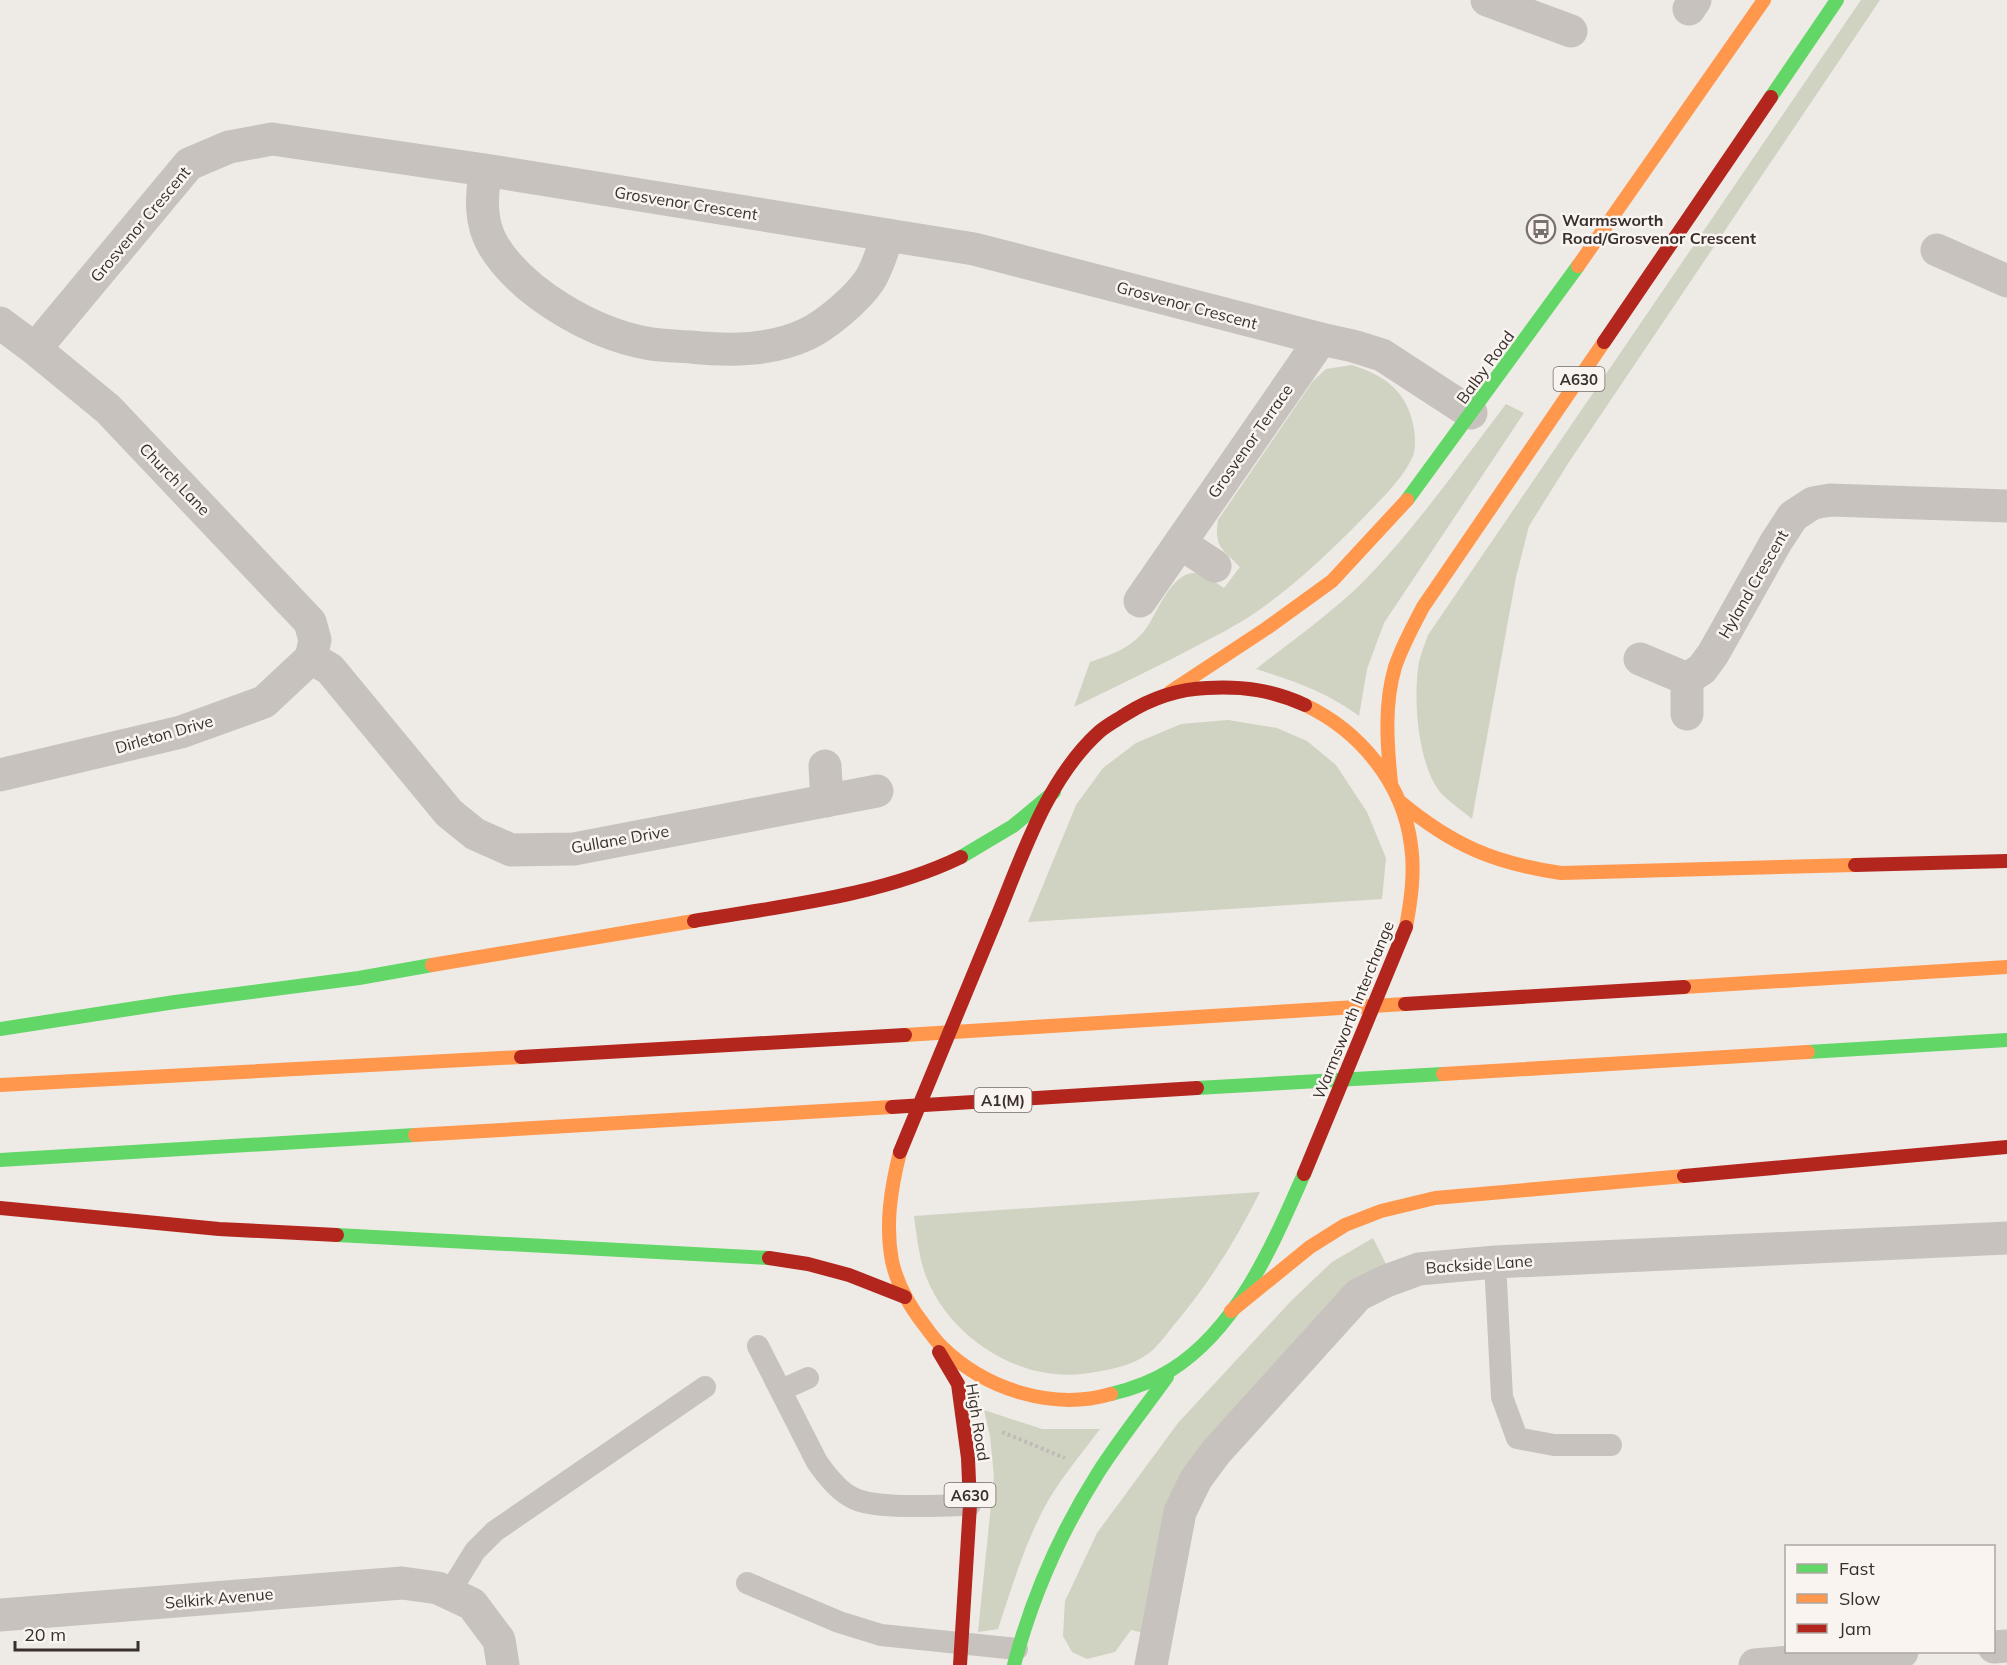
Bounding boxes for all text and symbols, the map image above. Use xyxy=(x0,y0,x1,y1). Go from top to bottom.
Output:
street label: Grosvenor Crescent xyxy=(86,162,194,286)
street label: Grosvenor Crescent xyxy=(613,182,759,224)
place label: Warmsworth Road/Grosvenor Crescent xyxy=(1562,210,1756,248)
bus stop icon: Warmsworth Road/Grosvenor Crescent xyxy=(1525,213,1557,245)
street label: Grosvenor Crescent xyxy=(1115,277,1260,333)
street label: Balby Road xyxy=(1452,326,1518,408)
road number: A630 xyxy=(1554,367,1604,391)
street label: Grosvenor Terrace xyxy=(1203,380,1297,502)
street label: Church Lane xyxy=(135,439,215,519)
street label: Hyland Crescent xyxy=(1714,526,1792,642)
street label: Dirleton Drive xyxy=(113,710,215,758)
street label: Gullane Drive xyxy=(569,821,671,857)
street label: Warmsworth Interchange xyxy=(1308,918,1398,1102)
road number: A1(M) xyxy=(974,1088,1032,1112)
street label: Backside Lane xyxy=(1425,1250,1533,1278)
street label: High Road xyxy=(962,1382,994,1462)
road number: A630 xyxy=(944,1483,996,1507)
legend xyxy=(1785,1545,1995,1653)
text: Fast xyxy=(1839,1557,1875,1580)
street label: Selkirk Avenue xyxy=(164,1583,274,1613)
text: Slow xyxy=(1839,1587,1881,1610)
scale bar xyxy=(15,1614,138,1652)
text: Jam xyxy=(1839,1617,1872,1640)
text: 20 m xyxy=(24,1623,66,1646)

